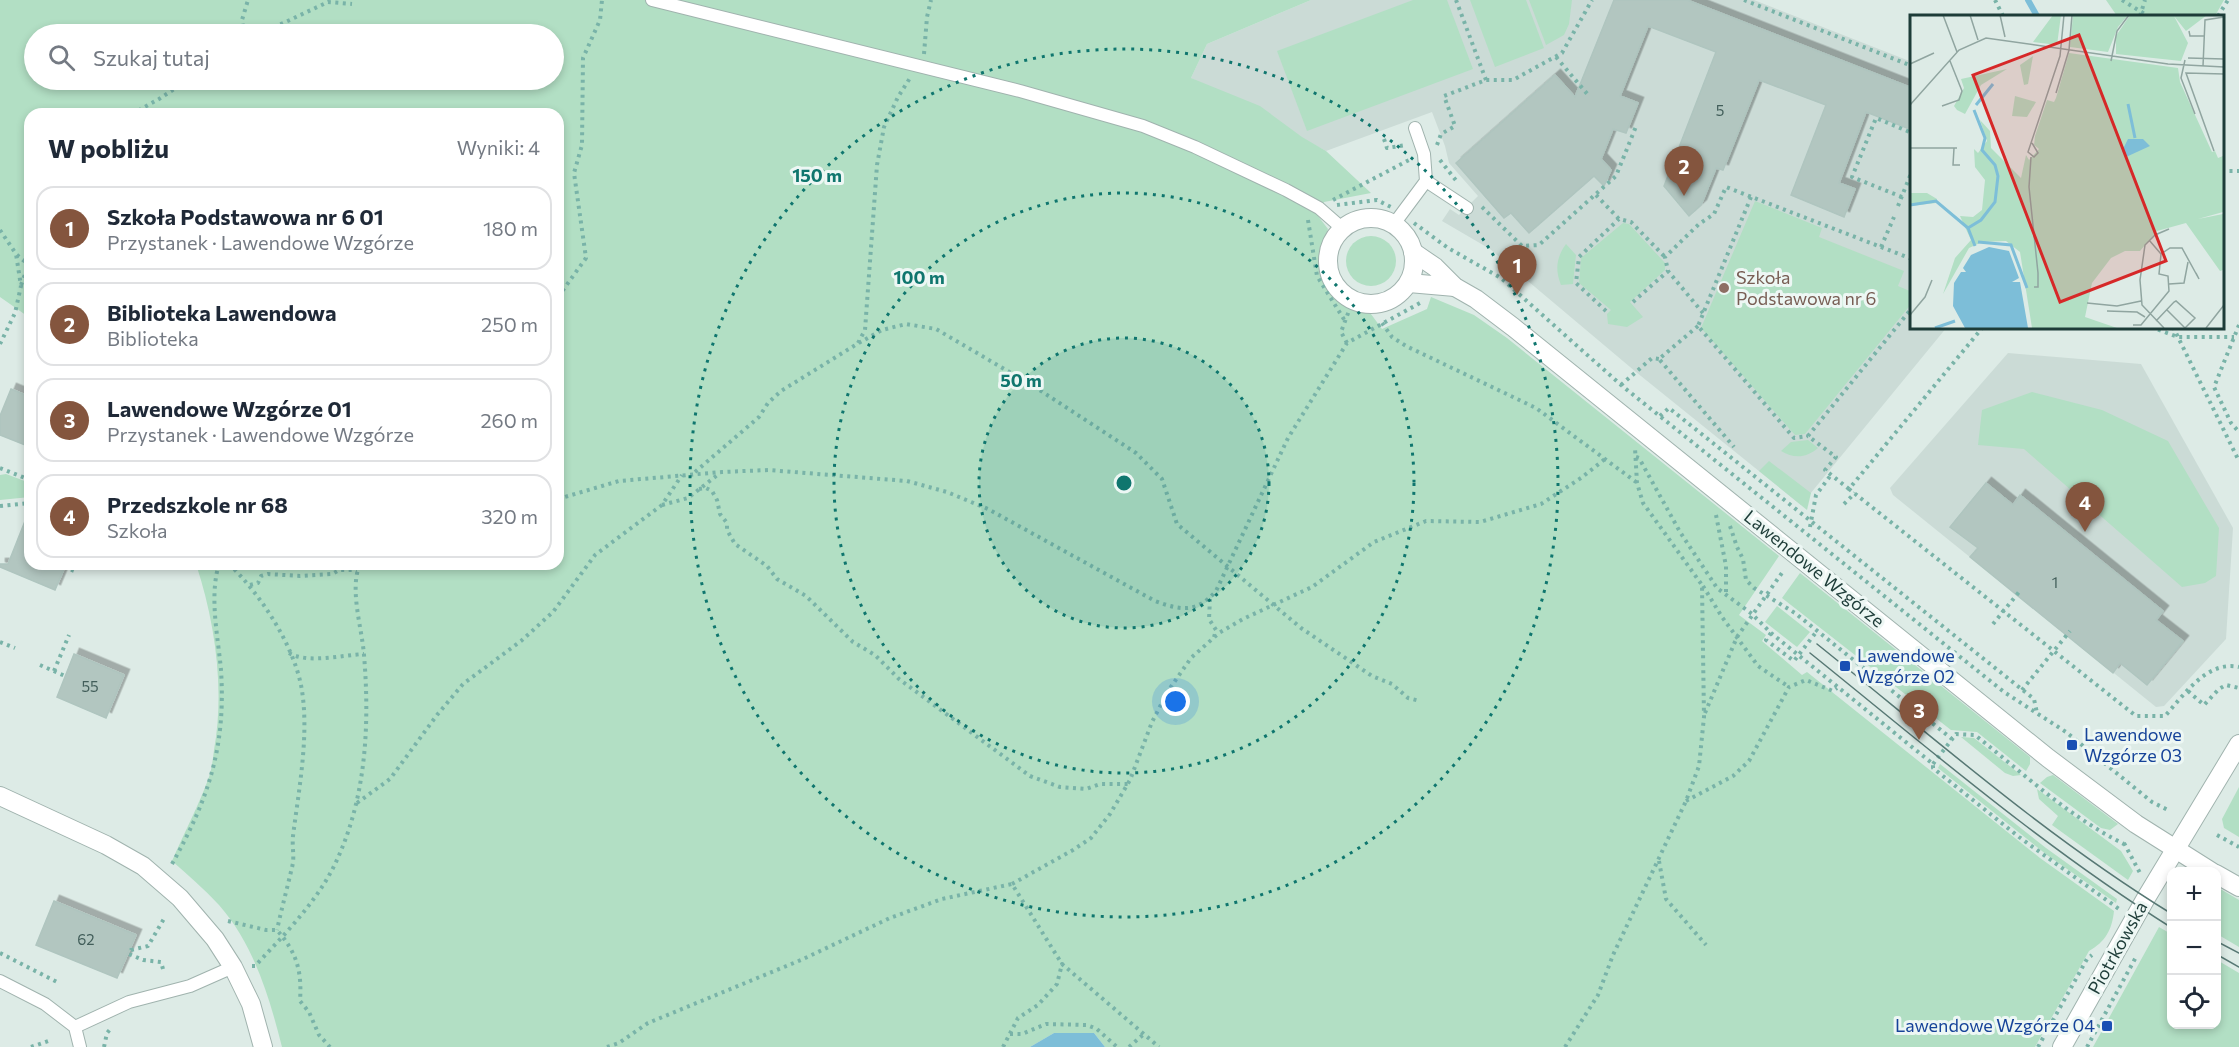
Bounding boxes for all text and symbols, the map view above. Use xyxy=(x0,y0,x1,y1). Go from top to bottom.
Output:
inset map xyxy=(1910,15,2224,328)
search box xyxy=(24,24,564,90)
icon: search xyxy=(45,41,78,74)
text: Szukaj tutaj xyxy=(93,44,210,71)
house number: 5 xyxy=(1716,101,1724,119)
text: W pobliżu xyxy=(48,132,169,163)
text: Wyniki: 4 xyxy=(457,135,540,159)
pin: 2 xyxy=(1664,146,1704,196)
text: 150 m xyxy=(792,164,842,186)
text: Szkoła Podstawowa nr 6 01 xyxy=(107,203,384,230)
text: 1 xyxy=(65,216,74,240)
text: 180 m xyxy=(483,216,538,240)
text: Przystanek · Lawendowe Wzgórze xyxy=(107,230,414,254)
pin: 1 xyxy=(1498,246,1537,295)
text: 100 m xyxy=(893,266,945,288)
place label: Szkoła Podstawowa nr 6 xyxy=(1736,266,1876,309)
marker: Szkoła Podstawowa nr 6 xyxy=(1717,281,1731,295)
text: Biblioteka Lawendowa xyxy=(107,299,337,326)
text: 2 xyxy=(64,312,75,336)
text: 250 m xyxy=(481,312,538,336)
text: Biblioteka xyxy=(107,326,199,350)
text: 50 m xyxy=(1000,369,1042,391)
text: Lawendowe Wzgórze 01 xyxy=(107,395,352,422)
text: 3 xyxy=(64,408,75,432)
text: 260 m xyxy=(480,408,538,432)
text: Przystanek · Lawendowe Wzgórze xyxy=(107,422,414,446)
centre of rings xyxy=(1114,473,1134,493)
pin: 4 xyxy=(2066,482,2104,532)
text: Przedszkole nr 68 xyxy=(107,491,288,518)
text: 4 xyxy=(63,504,76,528)
text: 320 m xyxy=(481,504,538,528)
street label: Lawendowe Wzgórze xyxy=(1740,505,1889,632)
text: Szkoła xyxy=(107,518,168,542)
house number: 1 xyxy=(2052,573,2058,591)
place label: Lawendowe Wzgórze 02 xyxy=(1857,644,1955,687)
marker: Lawendowe Wzgórze 02 xyxy=(1838,659,1852,673)
house number: 55 xyxy=(81,677,99,695)
your location xyxy=(1161,687,1190,716)
pin: 3 xyxy=(1900,690,1938,740)
place label: Lawendowe Wzgórze 03 xyxy=(2084,723,2182,766)
marker: Lawendowe Wzgórze 03 xyxy=(2065,738,2079,752)
map controls xyxy=(2167,867,2221,1029)
button: + xyxy=(2167,867,2221,921)
street label: Piotrkowska xyxy=(2083,897,2152,998)
button: − xyxy=(2167,921,2221,975)
house number: 62 xyxy=(77,930,95,948)
button: locate xyxy=(2167,975,2221,1029)
place label: Lawendowe Wzgórze 04 xyxy=(1895,1014,2095,1036)
marker: Lawendowe Wzgórze 04 xyxy=(2100,1019,2114,1033)

